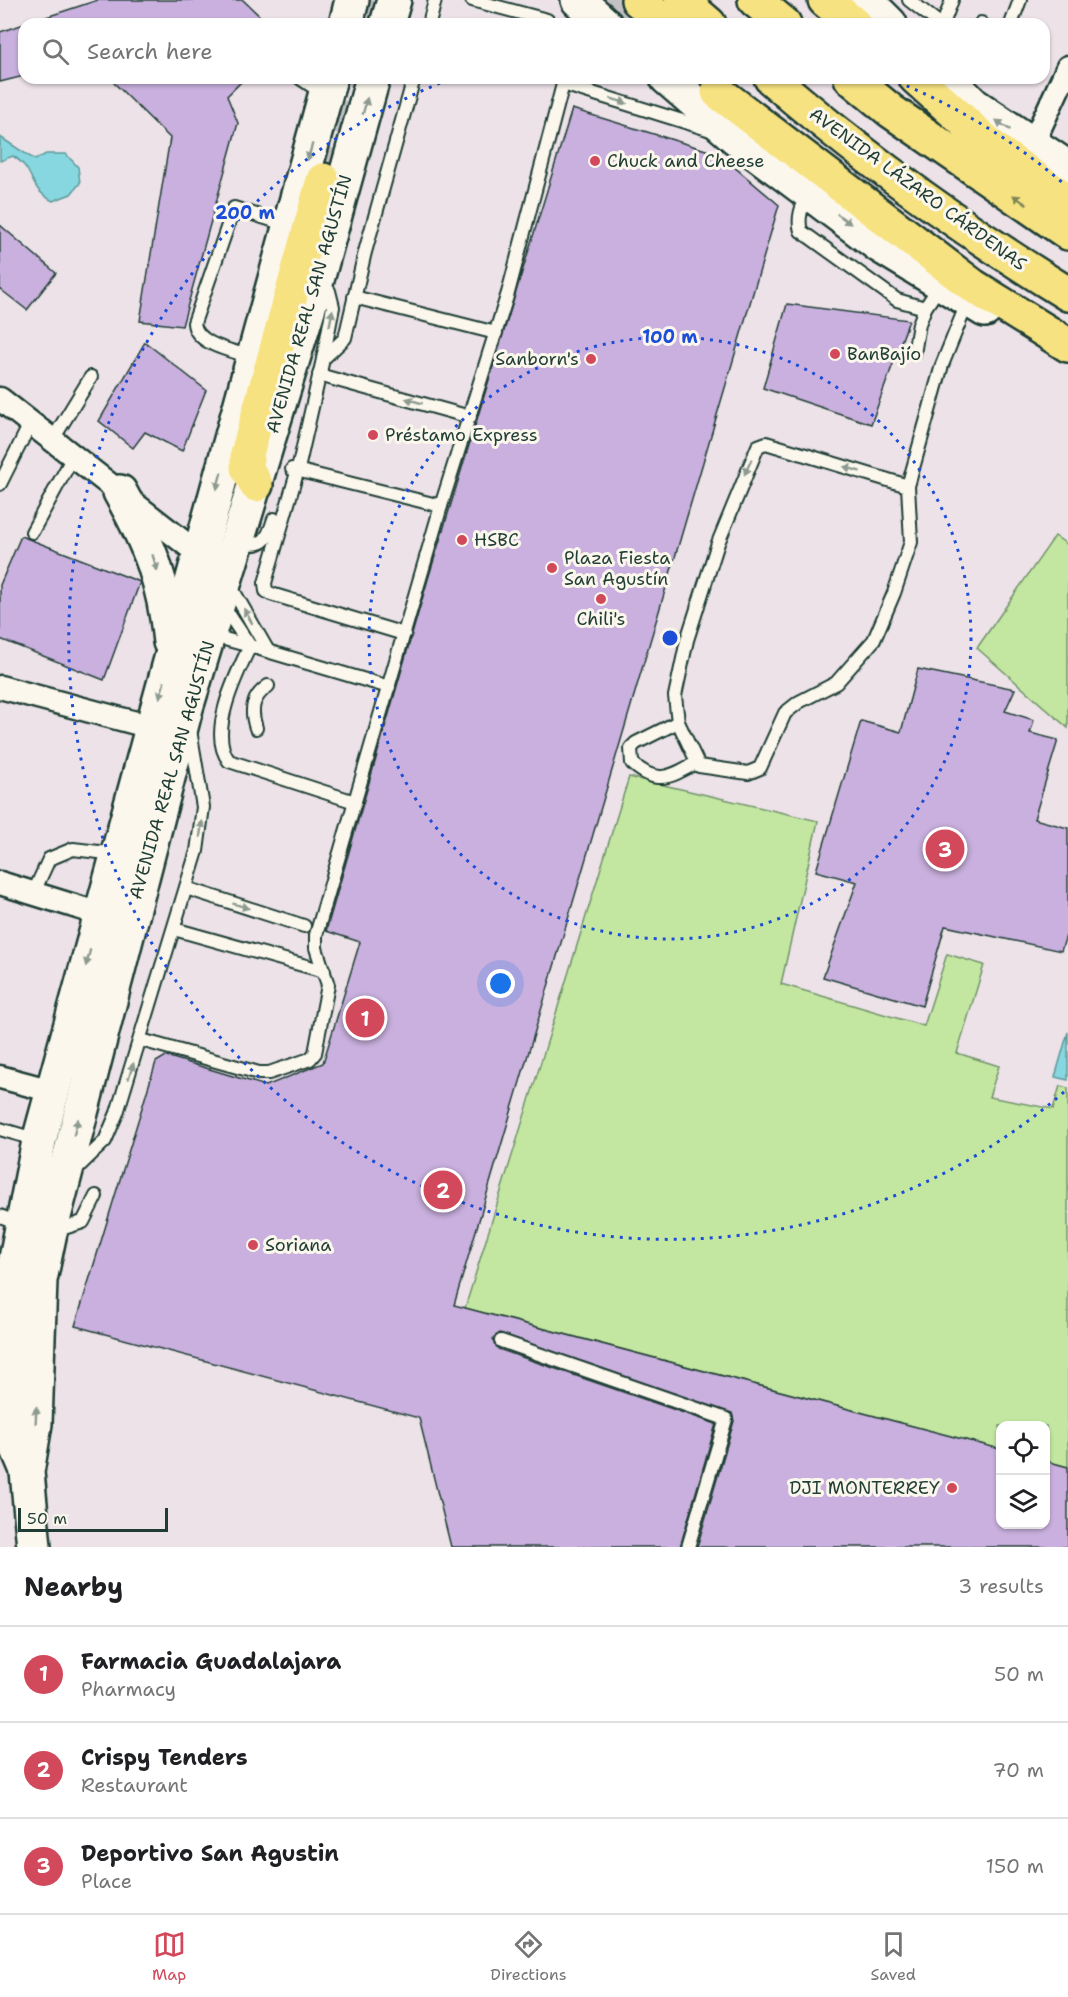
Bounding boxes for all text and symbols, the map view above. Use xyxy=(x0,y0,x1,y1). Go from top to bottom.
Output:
search box xyxy=(18,18,1050,84)
icon: search xyxy=(39,35,72,68)
text: Search here xyxy=(87,37,213,66)
one-way arrow xyxy=(361,96,370,114)
one-way arrow xyxy=(610,97,628,106)
street label: AVENIDA LÁZARO CÁRDENAS xyxy=(805,102,1031,276)
one-way arrow xyxy=(995,120,1011,131)
one-way arrow xyxy=(305,143,314,161)
place label: Chuck and Cheese xyxy=(607,149,765,173)
marker: Chuck and Cheese xyxy=(588,154,602,168)
street label: AVENIDA REAL SAN AGUSTÍN xyxy=(261,172,357,436)
one-way arrow xyxy=(1012,195,1028,206)
text: 200 m xyxy=(215,201,276,225)
one-way arrow xyxy=(836,213,852,225)
one-way arrow xyxy=(327,308,336,327)
text: 100 m xyxy=(642,325,698,349)
place label: BanBajío xyxy=(847,342,921,366)
place label: Sanborn's xyxy=(495,347,579,371)
marker: BanBajío xyxy=(828,347,842,361)
marker: Sanborn's xyxy=(584,352,598,366)
one-way arrow xyxy=(405,396,423,405)
place label: Préstamo Express xyxy=(385,423,538,447)
marker: Préstamo Express xyxy=(366,428,380,442)
one-way arrow xyxy=(744,459,753,476)
one-way arrow xyxy=(843,464,861,473)
one-way arrow xyxy=(214,472,223,490)
place label: HSBC xyxy=(474,528,519,552)
marker: HSBC xyxy=(455,533,469,547)
place label: Plaza Fiesta San Agustín xyxy=(564,546,670,591)
one-way arrow xyxy=(151,554,160,572)
marker: Plaza Fiesta San Agustín xyxy=(545,561,559,575)
marker: Chili's xyxy=(594,592,608,606)
one-way arrow xyxy=(243,607,253,624)
place label: Chili's xyxy=(577,607,626,631)
centre of rings xyxy=(660,628,680,648)
street label: AVENIDA REAL SAN AGUSTÍN xyxy=(124,638,220,902)
one-way arrow xyxy=(157,681,166,699)
one-way arrow xyxy=(196,819,205,838)
pin: 3 xyxy=(926,826,964,872)
one-way arrow xyxy=(232,902,250,912)
one-way arrow xyxy=(82,949,92,968)
your location xyxy=(486,969,515,998)
pin: 1 xyxy=(346,996,385,1040)
one-way arrow xyxy=(127,1062,136,1080)
one-way arrow xyxy=(71,1118,81,1136)
pin: 2 xyxy=(424,1168,462,1212)
place label: Soriana xyxy=(265,1233,332,1257)
marker: Soriana xyxy=(246,1238,260,1252)
one-way arrow xyxy=(31,1405,40,1424)
map controls xyxy=(996,1421,1050,1529)
button: locate xyxy=(996,1421,1050,1475)
button: layers xyxy=(996,1475,1050,1529)
place label: DJI MONTERREY xyxy=(790,1476,940,1500)
marker: DJI MONTERREY xyxy=(945,1481,959,1495)
scale bar xyxy=(18,1505,168,1532)
text: 50 m xyxy=(27,1508,67,1529)
text: Nearby xyxy=(24,1569,123,1604)
text: 3 results xyxy=(958,1573,1044,1599)
text: Farmacia Guadalajara xyxy=(81,1647,341,1676)
text: 1 xyxy=(39,1661,48,1687)
text: 50 m xyxy=(994,1661,1044,1687)
text: Pharmacy xyxy=(81,1676,176,1702)
text: Crispy Tenders xyxy=(81,1743,248,1772)
text: 2 xyxy=(37,1757,51,1783)
text: 70 m xyxy=(992,1757,1044,1783)
text: Restaurant xyxy=(81,1772,188,1798)
text: Deportivo San Agustin xyxy=(81,1839,339,1868)
text: 3 xyxy=(37,1853,51,1879)
text: 150 m xyxy=(986,1853,1044,1879)
text: Place xyxy=(81,1868,132,1894)
tab: Map xyxy=(152,1928,186,1985)
tab: Directions xyxy=(490,1928,567,1985)
tab: Saved xyxy=(871,1928,916,1985)

